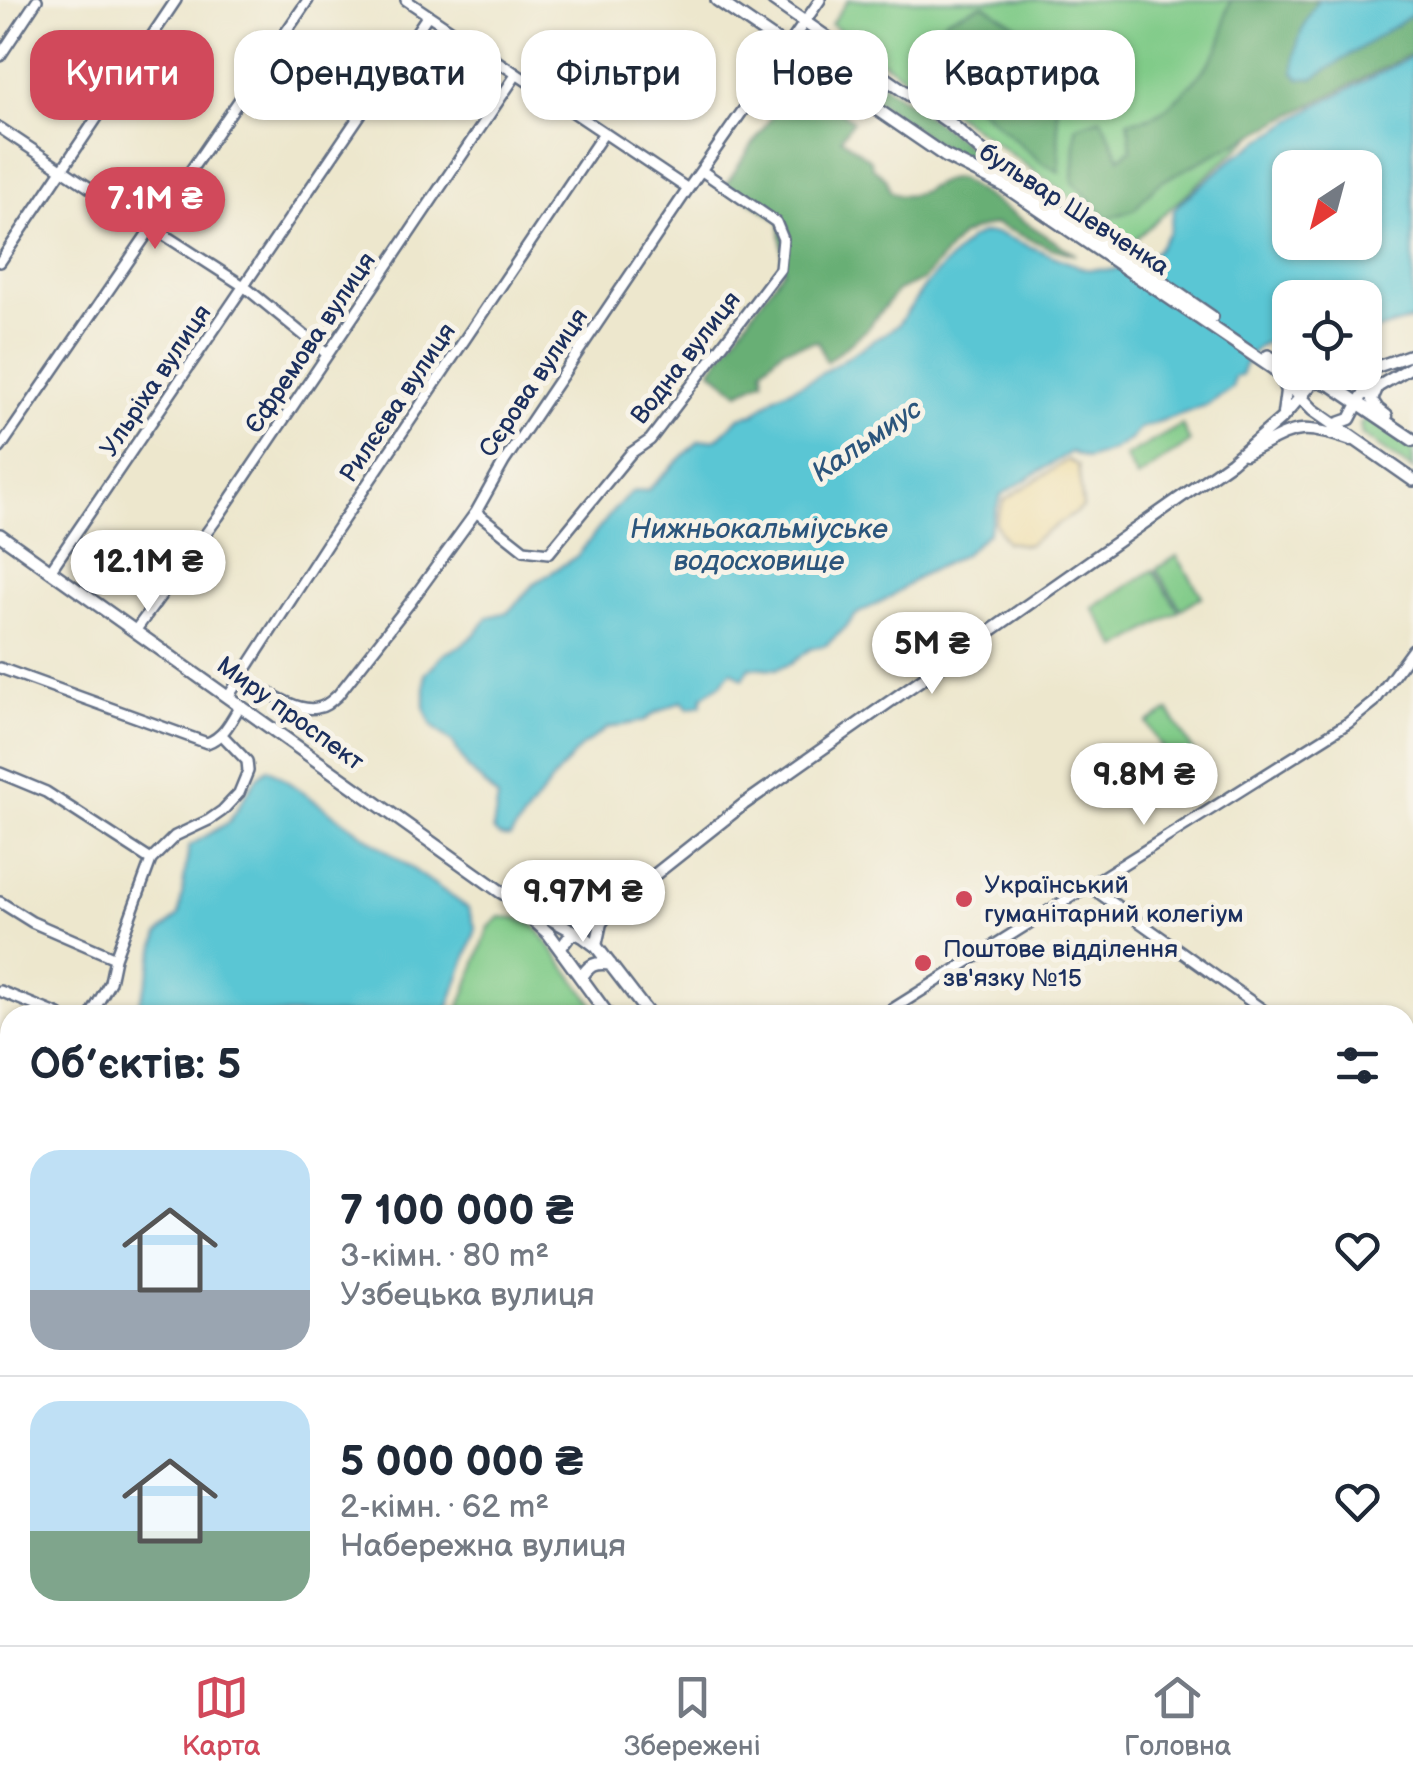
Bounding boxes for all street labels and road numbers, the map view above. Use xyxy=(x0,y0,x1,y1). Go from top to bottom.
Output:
street label: бульвар Шевченка xyxy=(973,137,1175,283)
street label: Єфремова вулиця xyxy=(239,247,383,439)
street label: Водна вулиця xyxy=(624,285,748,431)
street label: Ульріха вулиця xyxy=(94,299,218,463)
street label: Сєрова вулиця xyxy=(473,303,595,463)
street label: Рилєєва вулиця xyxy=(333,317,463,489)
street label: Миру проспект xyxy=(210,650,370,778)

